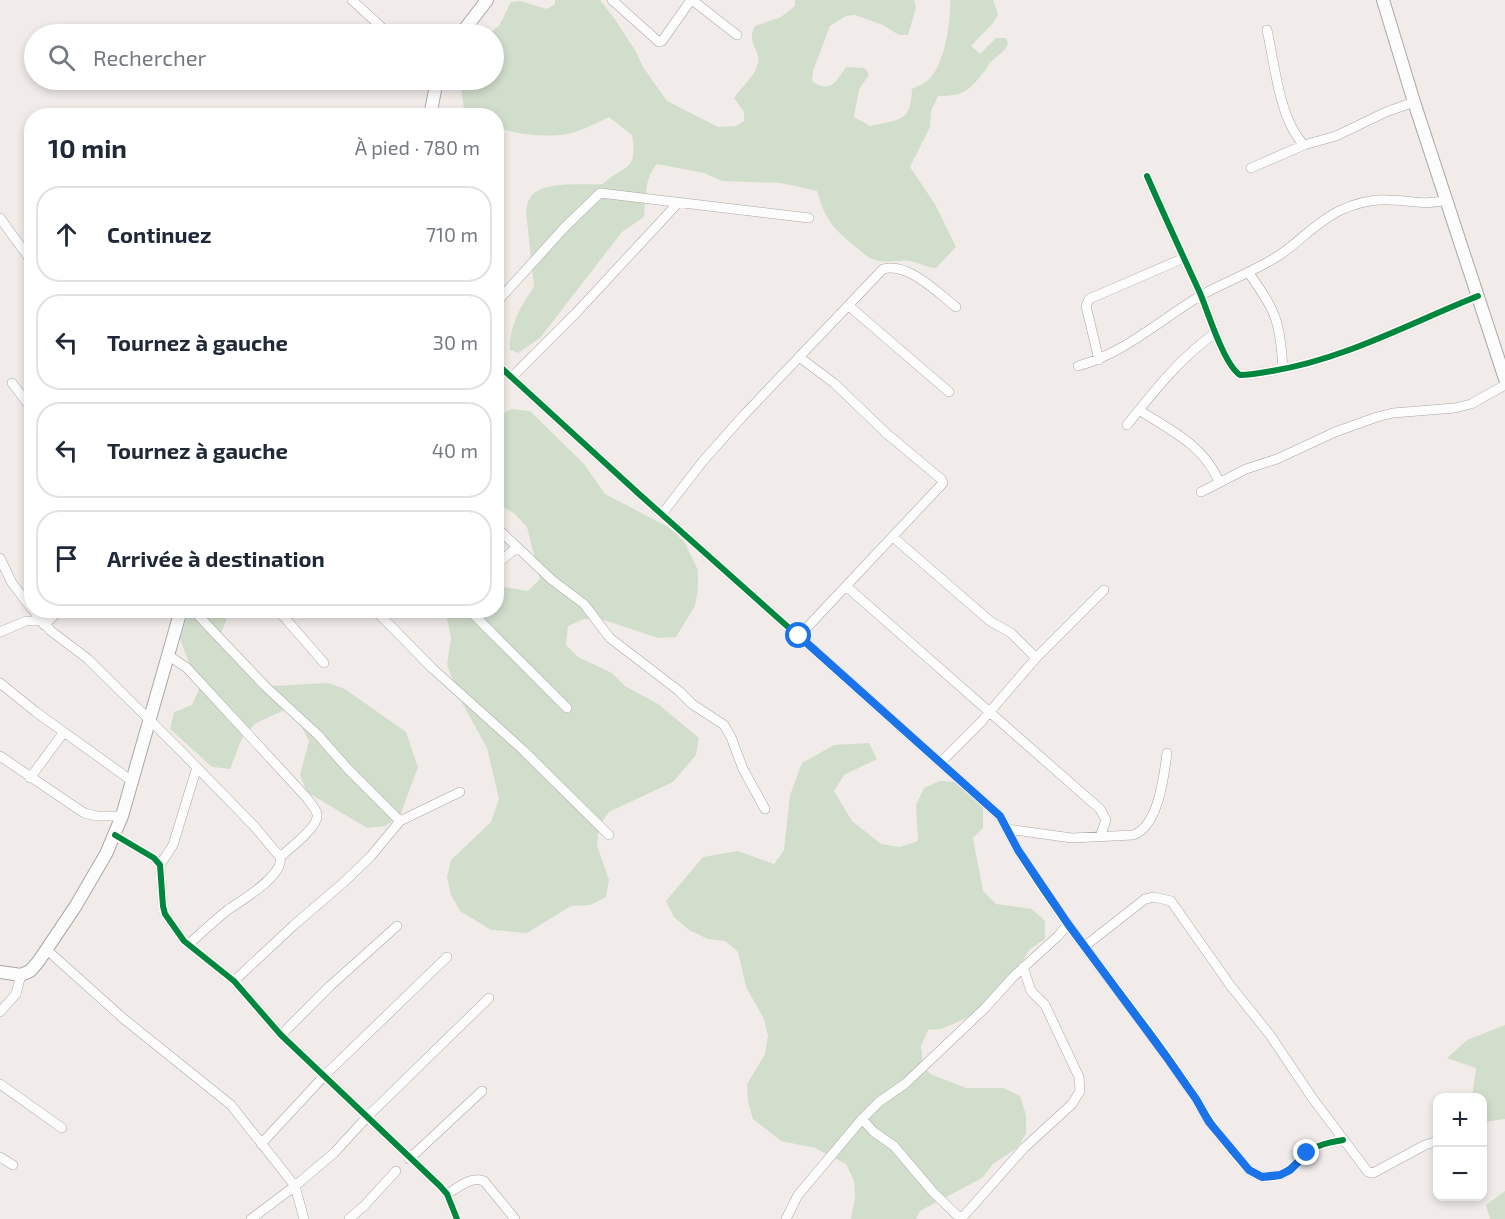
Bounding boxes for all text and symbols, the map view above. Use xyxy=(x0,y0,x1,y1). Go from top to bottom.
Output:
search box xyxy=(24,24,504,90)
icon: search xyxy=(45,41,78,74)
text: Rechercher xyxy=(93,44,206,70)
text: 10 min xyxy=(48,132,127,163)
text: À pied · 780 m xyxy=(355,135,480,159)
icon: ahead xyxy=(50,218,83,251)
text: Continuez xyxy=(107,221,211,247)
text: 710 m xyxy=(426,222,478,246)
icon: left xyxy=(50,326,83,359)
text: Tournez à gauche xyxy=(107,329,288,355)
text: 30 m xyxy=(433,330,478,354)
icon: left xyxy=(50,434,83,467)
text: Tournez à gauche xyxy=(107,437,288,463)
text: 40 m xyxy=(432,438,478,462)
icon: arrive xyxy=(50,542,83,575)
text: Arrivée à destination xyxy=(107,545,325,571)
route start xyxy=(785,622,811,648)
map controls xyxy=(1433,1093,1487,1201)
button: + xyxy=(1433,1093,1487,1147)
route end xyxy=(1293,1139,1319,1165)
button: − xyxy=(1433,1147,1487,1201)

